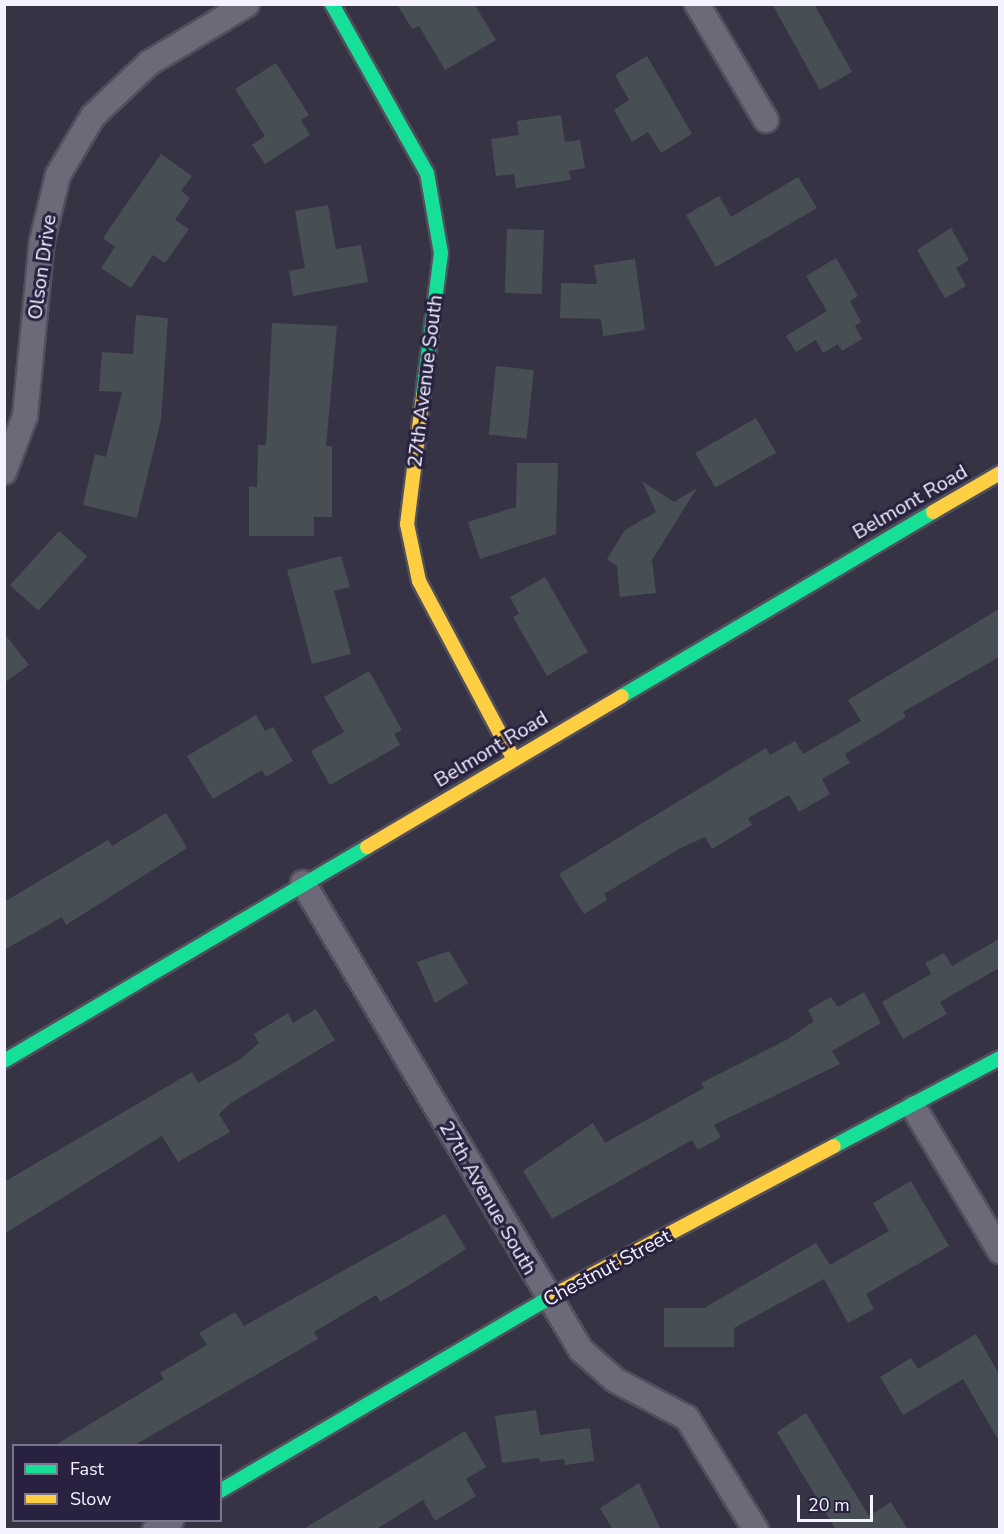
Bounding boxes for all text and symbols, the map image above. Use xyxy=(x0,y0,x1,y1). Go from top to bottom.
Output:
street label: Olson Drive xyxy=(23,213,61,321)
street label: 27th Avenue South xyxy=(403,293,447,469)
street label: Belmont Road xyxy=(848,460,972,544)
street label: Belmont Road xyxy=(430,706,552,792)
street label: 27th Avenue South xyxy=(434,1117,542,1279)
street label: Chestnut Street xyxy=(539,1224,675,1312)
legend xyxy=(12,1444,222,1522)
text: Fast xyxy=(70,1457,104,1481)
scale bar xyxy=(800,1483,876,1521)
text: Slow xyxy=(70,1487,111,1511)
text: 20 m xyxy=(808,1493,850,1517)

